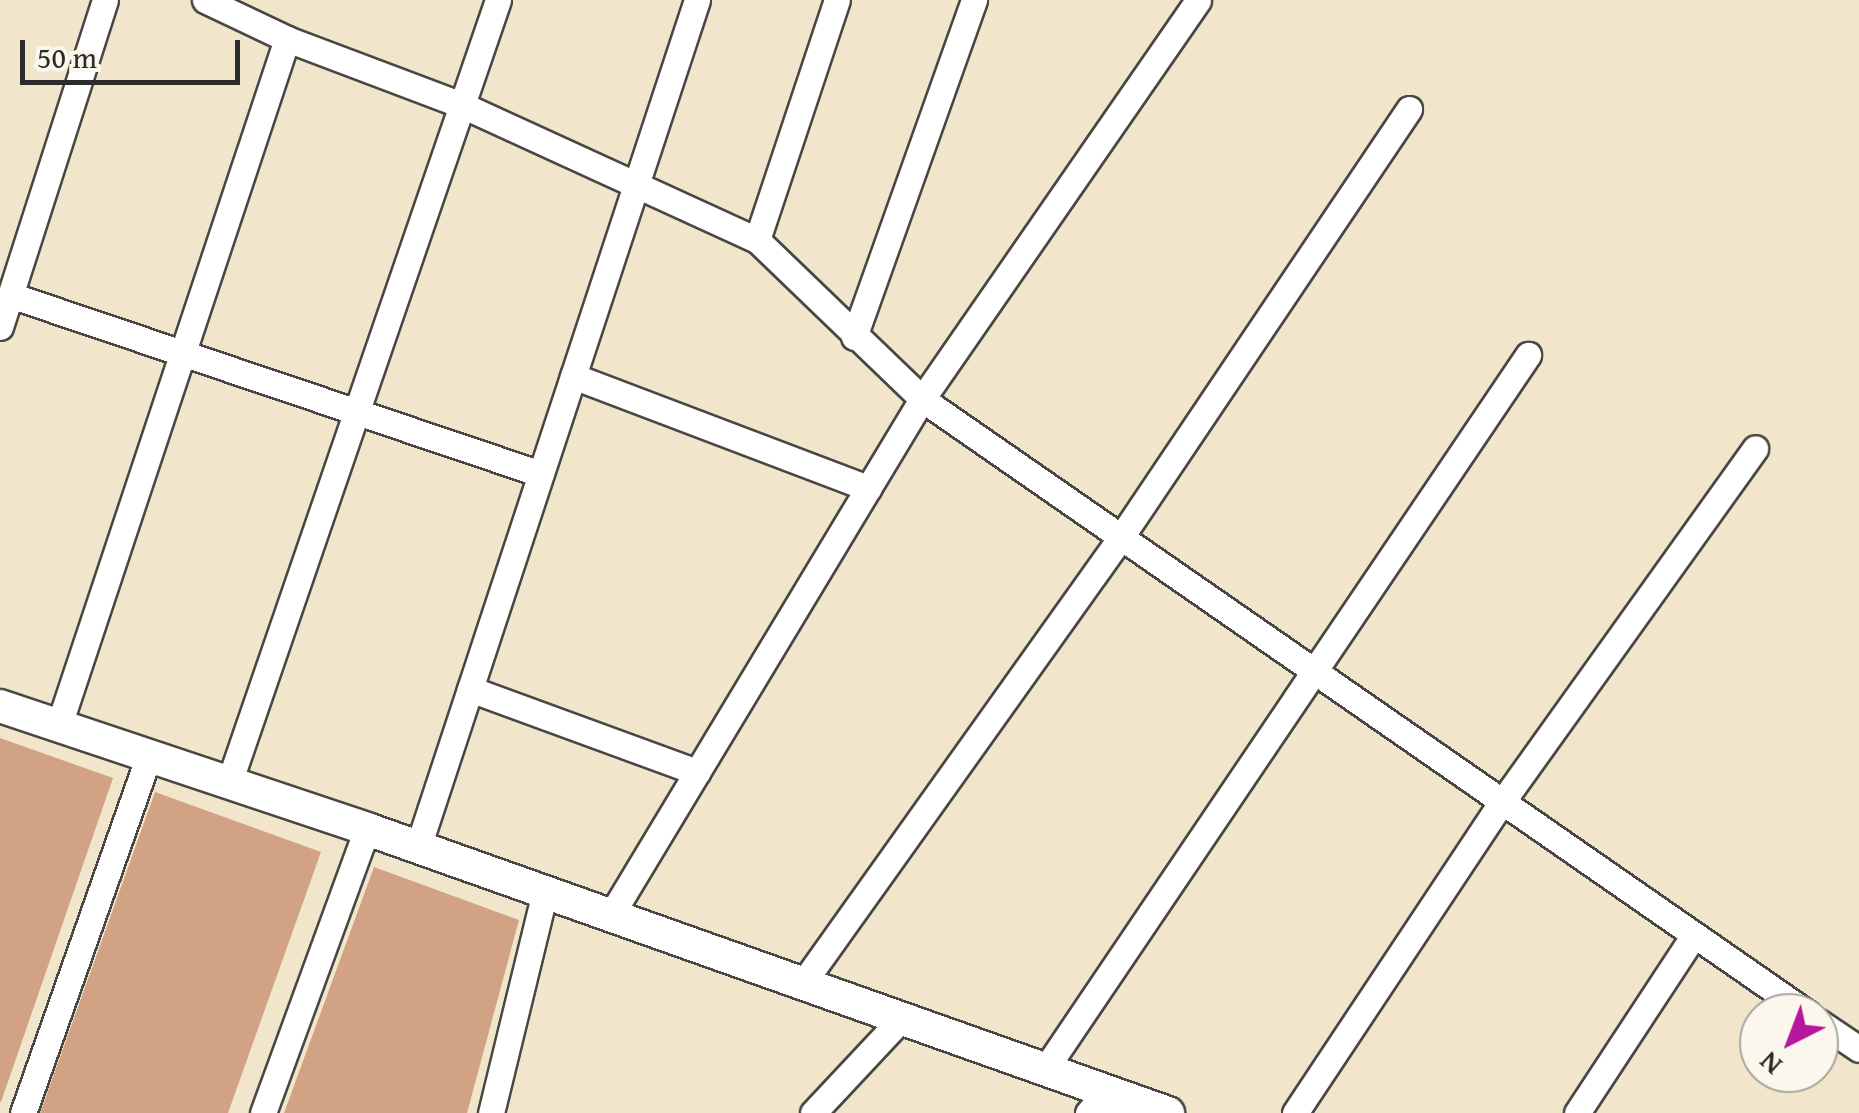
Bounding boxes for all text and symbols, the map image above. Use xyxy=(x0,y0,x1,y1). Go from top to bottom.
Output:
scale bar xyxy=(25,20,245,82)
text: 50 m xyxy=(37,35,97,79)
north arrow xyxy=(1739,993,1839,1093)
text: N xyxy=(1749,1043,1791,1086)

